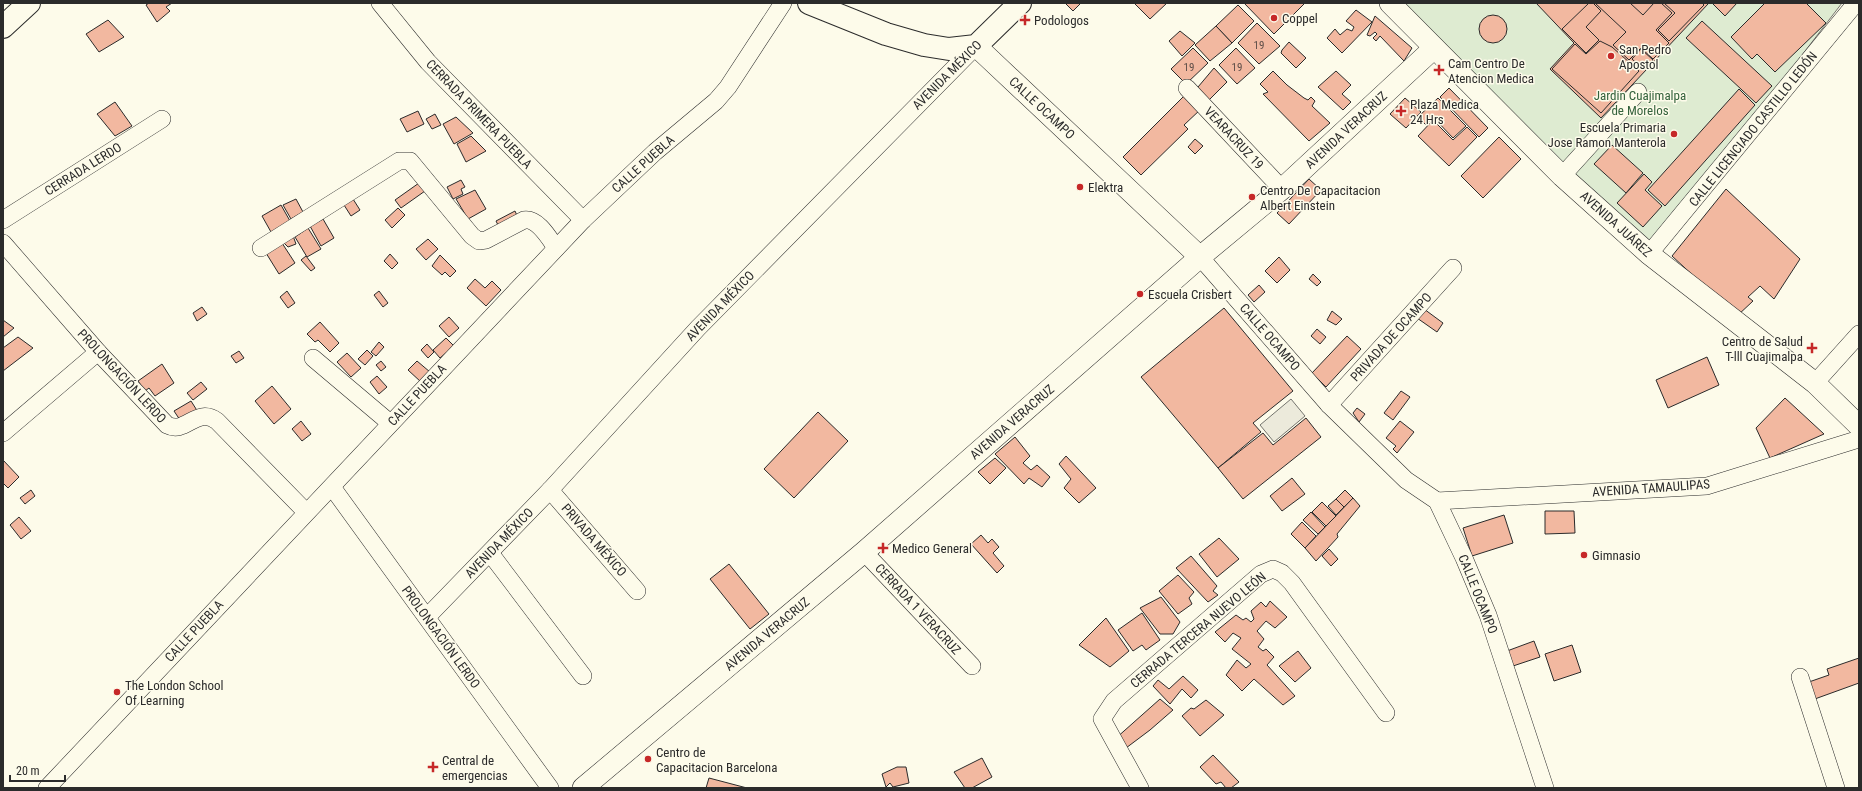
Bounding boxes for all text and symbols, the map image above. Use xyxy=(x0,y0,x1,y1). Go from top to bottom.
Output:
place label: Coppel xyxy=(1282,11,1318,26)
place label: Podologos xyxy=(1034,13,1089,28)
marker: Coppel xyxy=(1269,13,1279,23)
marker: Podologos xyxy=(1019,14,1031,26)
street label: AVENIDA MÉXICO xyxy=(909,37,985,113)
house number: 19 xyxy=(1254,39,1264,52)
place label: San Pedro Apostol xyxy=(1619,42,1671,72)
street label: CALLE LICENCIADO CASTILLO LEDÓN xyxy=(1686,49,1820,209)
marker: San Pedro Apostol xyxy=(1606,51,1616,61)
street label: CERRADA PRIMERA PUEBLA xyxy=(423,56,535,172)
place label: Cam Centro De Atencion Medica xyxy=(1448,56,1534,86)
house number: 19 xyxy=(1184,61,1194,74)
house number: 19 xyxy=(1232,61,1242,74)
marker: Cam Centro De Atencion Medica xyxy=(1433,64,1445,76)
street label: CALLE OCAMPO xyxy=(1006,74,1078,142)
street label: AVENIDA VERACRUZ xyxy=(1302,88,1390,172)
park label: Jardin Cuajimalpa de Morelos xyxy=(1594,88,1686,118)
place label: Plaza Medica 24 Hrs xyxy=(1410,97,1479,127)
street label: VEARACRUZ 19 xyxy=(1201,104,1267,172)
marker: Plaza Medica 24 Hrs xyxy=(1395,105,1407,117)
place label: Escuela Primaria Jose Ramon Manterola xyxy=(1548,120,1666,150)
marker: Escuela Primaria Jose Ramon Manterola xyxy=(1669,129,1679,139)
street label: CALLE PUEBLA xyxy=(609,132,678,196)
street label: CERRADA LERDO xyxy=(42,139,124,199)
place label: Elektra xyxy=(1088,180,1123,195)
marker: Elektra xyxy=(1075,182,1085,192)
place label: Centro De Capacitacion Albert Einstein xyxy=(1260,183,1381,213)
street label: AVENIDA JUÁREZ xyxy=(1577,188,1655,260)
marker: Centro De Capacitacion Albert Einstein xyxy=(1247,192,1257,202)
street label: AVENIDA MÉXICO xyxy=(683,268,757,344)
place label: Escuela Crisbert xyxy=(1148,287,1232,302)
marker: Escuela Crisbert xyxy=(1135,289,1145,299)
street label: PRIVADA DE OCAMPO xyxy=(1347,290,1435,384)
street label: CALLE OCAMPO xyxy=(1237,300,1303,374)
street label: PROLONGACIÓN LERDO xyxy=(75,326,170,426)
place label: Centro de Salud T-lll Cuajimalpa xyxy=(1722,334,1803,364)
marker: Centro de Salud T-lll Cuajimalpa xyxy=(1806,342,1818,354)
street label: CALLE PUEBLA xyxy=(385,361,450,429)
street label: AVENIDA VERACRUZ xyxy=(967,381,1057,463)
street label: AVENIDA TAMAULIPAS xyxy=(1592,476,1711,500)
street label: PRIVADA MÉXICO xyxy=(558,501,630,580)
street label: AVENIDA MÉXICO xyxy=(462,505,536,581)
place label: Medico General xyxy=(892,541,972,556)
marker: Medico General xyxy=(877,542,889,554)
place label: Gimnasio xyxy=(1592,548,1640,563)
marker: Gimnasio xyxy=(1579,550,1589,560)
street label: CALLE OCAMPO xyxy=(1455,552,1501,636)
street label: CERRADA 1 VERACRUZ xyxy=(872,560,964,658)
street label: CERRADA TERCERA NUEVO LEÓN xyxy=(1127,569,1269,691)
street label: PROLONGACIÓN LERDO xyxy=(399,583,483,691)
street label: AVENIDA VERACRUZ xyxy=(721,594,813,674)
street label: CALLE PUEBLA xyxy=(162,597,227,665)
place label: The London School Of Learning xyxy=(125,678,223,708)
marker: The London School Of Learning xyxy=(112,687,122,697)
place label: Centro de Capacitacion Barcelona xyxy=(656,745,777,775)
place label: Central de emergencias xyxy=(442,753,508,783)
marker: Centro de Capacitacion Barcelona xyxy=(643,754,653,764)
scale bar xyxy=(10,757,65,783)
marker: Central de emergencias xyxy=(427,761,439,773)
text: 20 m xyxy=(16,764,40,778)

